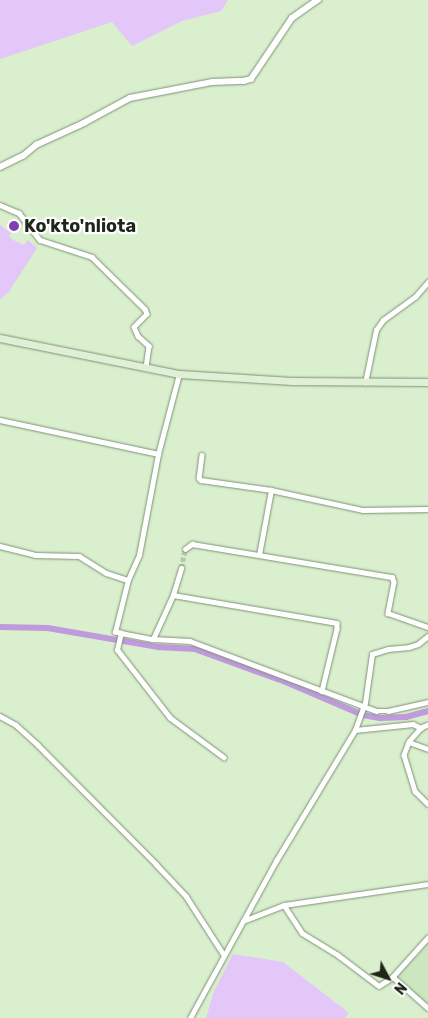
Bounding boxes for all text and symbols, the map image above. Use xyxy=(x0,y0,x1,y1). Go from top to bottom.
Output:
place label: Ko'kto'nliota xyxy=(24,215,136,237)
marker: Ko'kto'nliota xyxy=(8,220,20,232)
north arrow xyxy=(363,953,413,1003)
text: N xyxy=(390,979,410,997)

